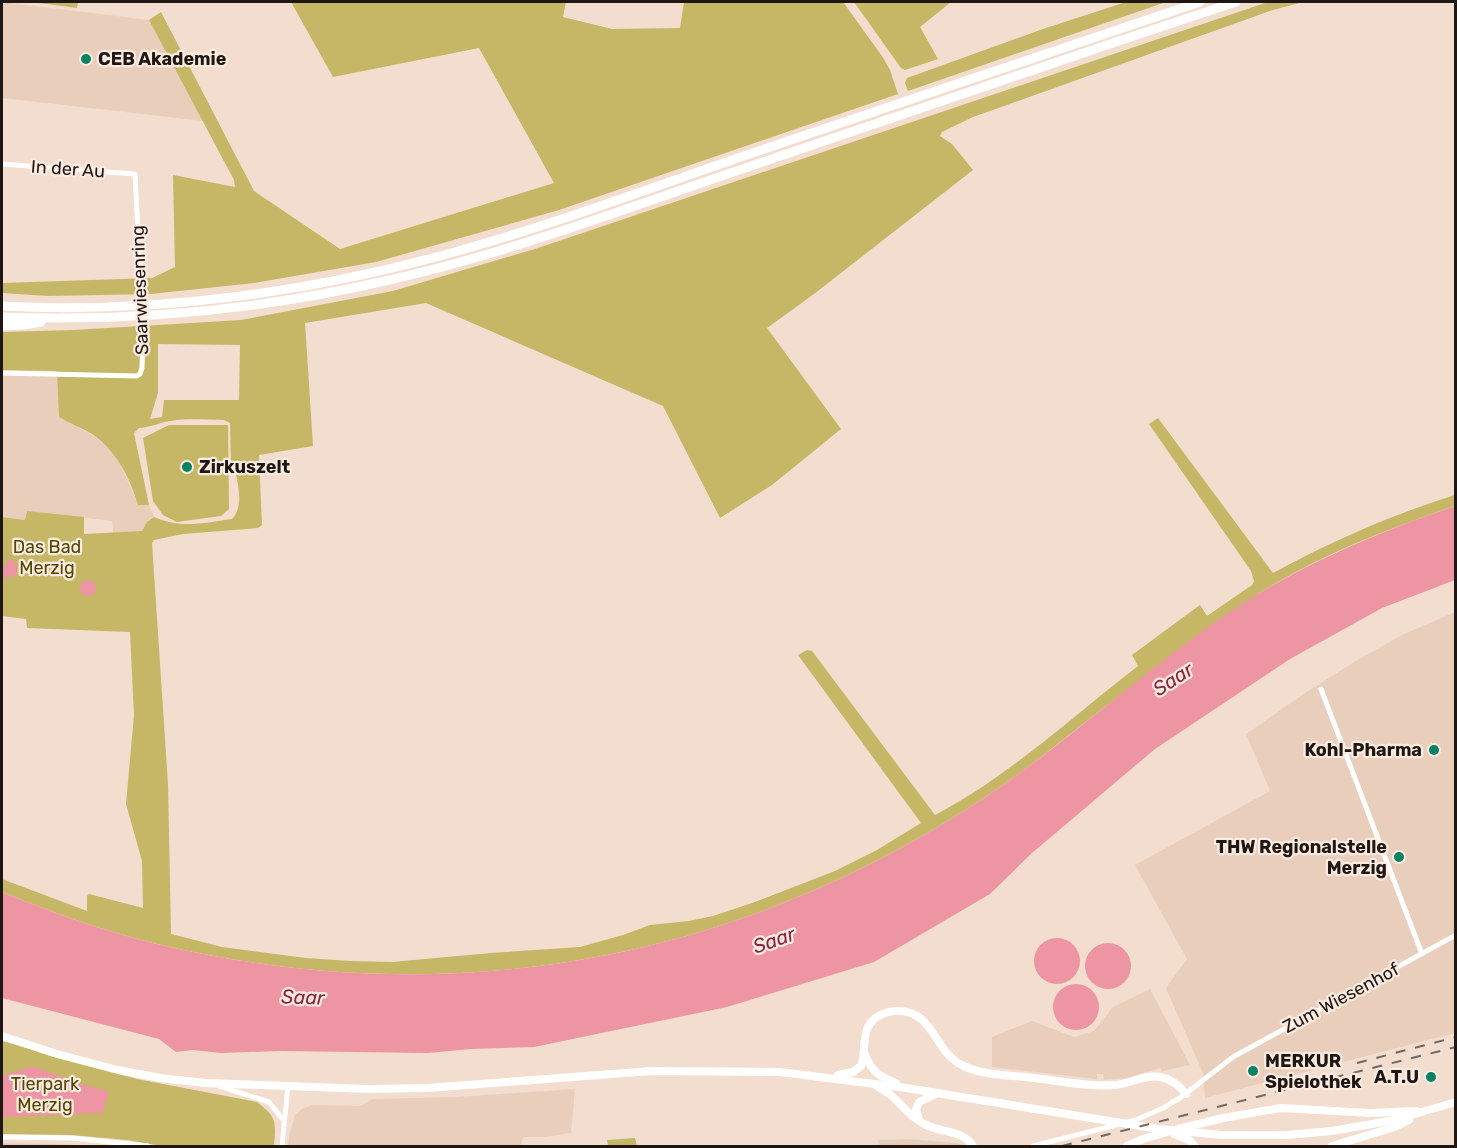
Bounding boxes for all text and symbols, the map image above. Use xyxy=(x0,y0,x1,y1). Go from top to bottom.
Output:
place label: CEB Akademie xyxy=(98,48,227,70)
marker: CEB Akademie xyxy=(79,52,93,66)
street label: In der Au xyxy=(30,155,106,183)
street label: Saarwiesenring xyxy=(127,225,153,355)
place label: Zirkuszelt xyxy=(199,456,290,478)
marker: Zirkuszelt xyxy=(180,460,194,474)
park label: Das Bad Merzig xyxy=(13,536,81,579)
water label: Saar xyxy=(1148,656,1199,701)
place label: Kohl-Pharma xyxy=(1304,739,1422,761)
marker: Kohl-Pharma xyxy=(1427,743,1441,757)
place label: THW Regionalstelle Merzig xyxy=(1216,836,1387,879)
marker: THW Regionalstelle Merzig xyxy=(1392,850,1406,864)
water label: Saar xyxy=(750,921,800,958)
street label: Zum Wiesenhof xyxy=(1279,958,1403,1038)
water label: Saar xyxy=(281,984,327,1010)
place label: MERKUR Spielothek xyxy=(1265,1050,1362,1093)
marker: MERKUR Spielothek xyxy=(1246,1064,1260,1078)
place label: A.T.U xyxy=(1374,1066,1419,1088)
marker: A.T.U xyxy=(1424,1070,1438,1084)
park label: Tierpark Merzig xyxy=(11,1073,80,1116)

